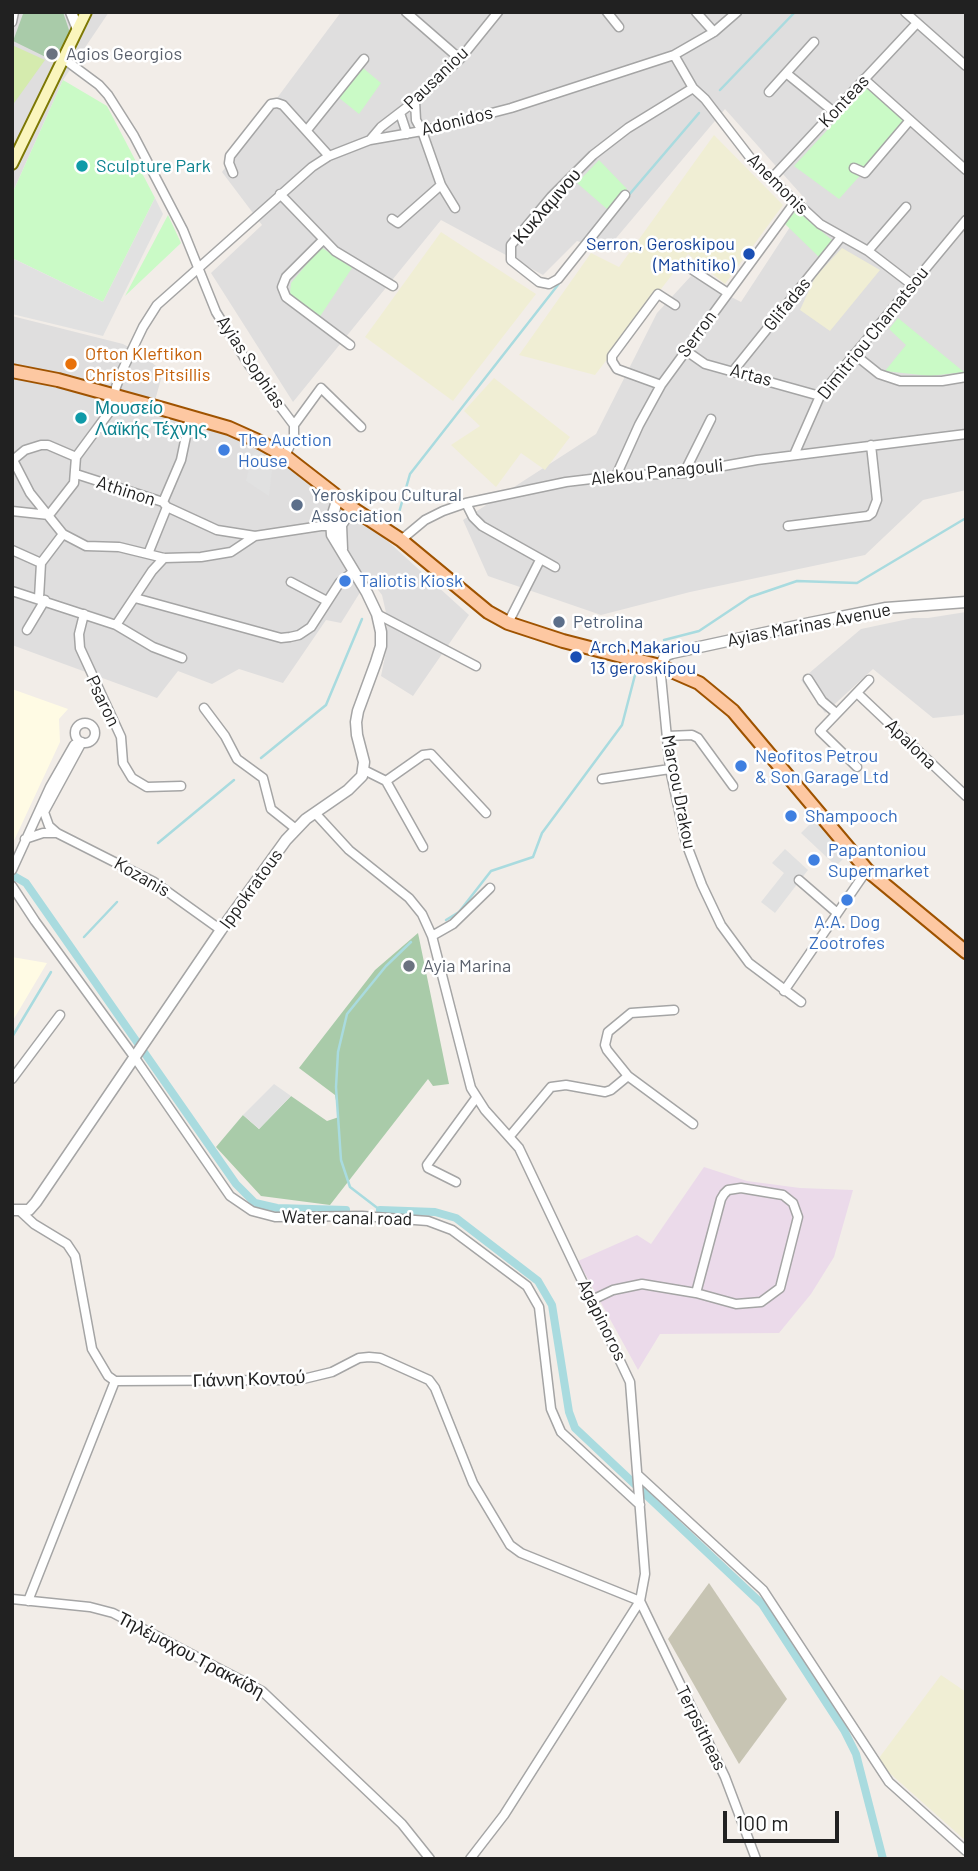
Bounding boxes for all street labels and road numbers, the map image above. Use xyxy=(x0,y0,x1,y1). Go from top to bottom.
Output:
street label: Pausaniou xyxy=(399,42,473,114)
street label: Konteas xyxy=(814,70,874,132)
street label: Adonidos xyxy=(419,102,495,140)
street label: Anemonis xyxy=(743,149,813,219)
street label: Κυκλαμινου xyxy=(508,164,586,248)
street label: Dimitriou Chamatsou xyxy=(813,262,933,404)
street label: Glifadas xyxy=(759,273,815,335)
street label: Serron xyxy=(673,306,721,362)
street label: Ayias Sophias xyxy=(212,312,290,412)
street label: Artas xyxy=(728,359,774,391)
street label: Alekou Panagouli xyxy=(590,454,724,490)
street label: Athinon xyxy=(94,471,158,511)
street label: Ayias Marinas Avenue xyxy=(725,599,893,651)
street label: Psaron xyxy=(81,672,125,730)
street label: Apalona xyxy=(881,714,941,774)
street label: Marcou Drakou xyxy=(657,733,701,851)
street label: Ippokratous xyxy=(215,845,287,933)
street label: Kozanis xyxy=(110,852,174,902)
street label: Water canal road xyxy=(282,1206,412,1230)
street label: Agapinoros xyxy=(573,1276,631,1364)
street label: Γιάννη Κοντού xyxy=(192,1366,306,1392)
street label: Τηλέμαχου Τρακκίδη xyxy=(114,1607,268,1703)
street label: Terpsitheas xyxy=(671,1682,731,1774)

